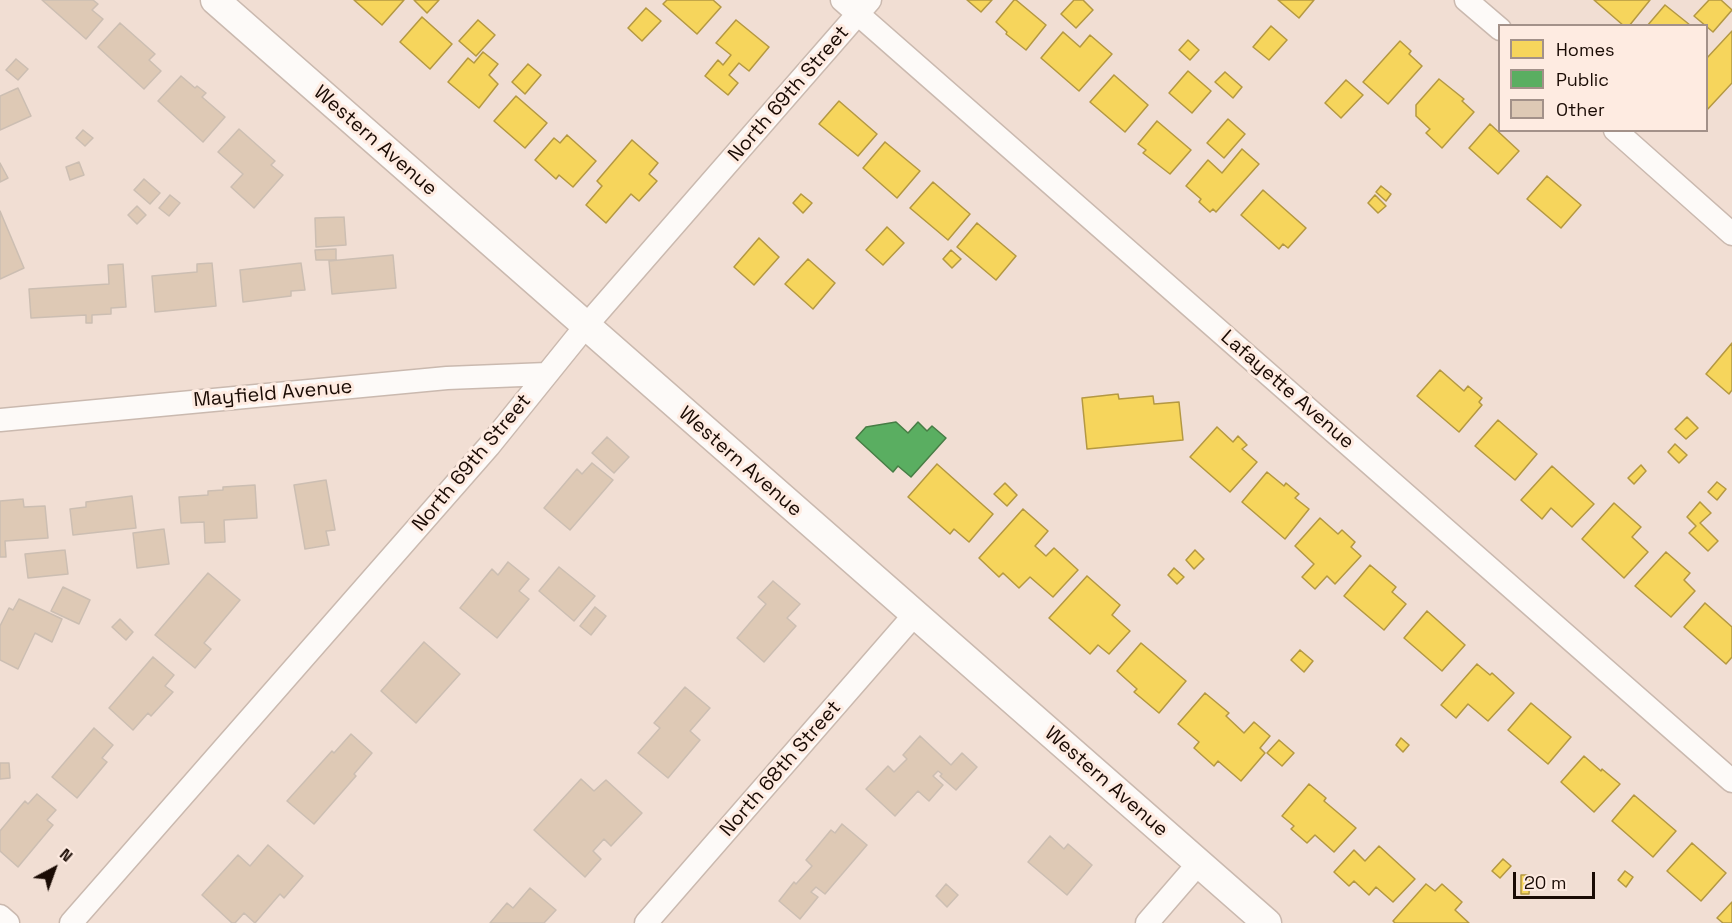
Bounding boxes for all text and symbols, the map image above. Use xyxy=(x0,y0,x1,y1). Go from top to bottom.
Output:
street label: North 69th Street xyxy=(724,21,854,167)
legend xyxy=(1498,24,1708,132)
text: Homes xyxy=(1556,38,1615,61)
text: Public xyxy=(1556,68,1609,91)
street label: Western Avenue xyxy=(308,81,442,201)
text: Other xyxy=(1556,98,1605,121)
street label: Lafayette Avenue xyxy=(1215,325,1359,455)
street label: Mayfield Avenue xyxy=(193,375,353,413)
street label: North 69th Street xyxy=(408,389,536,537)
street label: Western Avenue xyxy=(673,402,807,522)
street label: North 68th Street xyxy=(715,696,847,842)
street label: Western Avenue xyxy=(1039,722,1173,842)
north arrow xyxy=(24,839,84,899)
text: N xyxy=(55,844,77,866)
scale bar xyxy=(1516,860,1598,898)
text: 20 m xyxy=(1524,871,1567,894)

